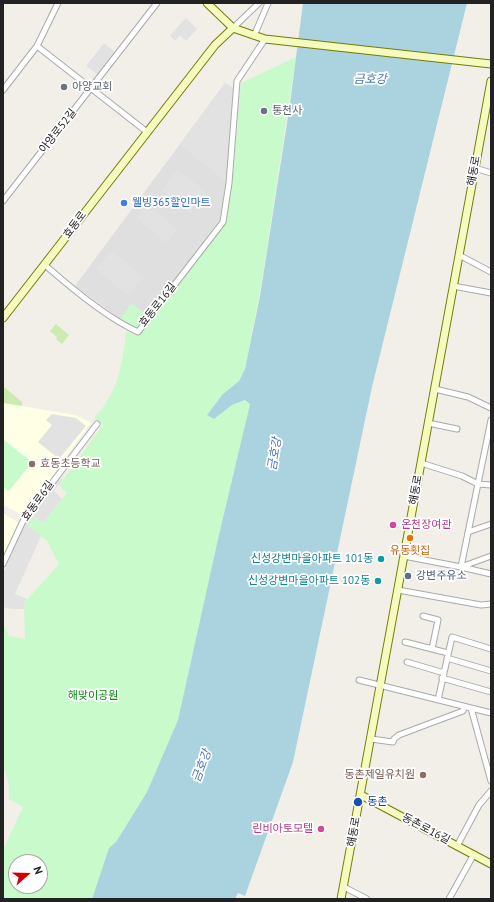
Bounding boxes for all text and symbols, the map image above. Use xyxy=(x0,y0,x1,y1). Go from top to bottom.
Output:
water label: 금호강 xyxy=(353,73,387,87)
place label: 아양교회 xyxy=(72,80,112,94)
marker: 아양교회 xyxy=(59,82,69,92)
place label: 통천사 xyxy=(272,104,302,118)
street label: 아양로52길 xyxy=(37,106,79,156)
marker: 통천사 xyxy=(259,106,269,116)
street label: 해동로 xyxy=(465,155,483,187)
place label: 웰빙365할인마트 xyxy=(132,196,211,210)
marker: 웰빙365할인마트 xyxy=(119,198,129,208)
street label: 효동로 xyxy=(61,209,89,241)
street label: 효동로16길 xyxy=(137,280,179,330)
water label: 금호강 xyxy=(265,436,285,472)
place label: 효동초등학교 xyxy=(40,457,101,471)
marker: 효동초등학교 xyxy=(27,459,37,469)
street label: 해동로 xyxy=(407,474,425,506)
street label: 효동로6길 xyxy=(19,478,57,524)
place label: 온천장여관 xyxy=(401,518,452,532)
marker: 온천장여관 xyxy=(388,520,398,530)
marker: 유동횟집 xyxy=(405,533,415,543)
place label: 유동횟집 xyxy=(390,544,430,558)
place label: 신성강변마을아파트 101동 xyxy=(251,552,373,566)
marker: 신성강변마을아파트 101동 xyxy=(376,554,386,564)
place label: 강변주유소 xyxy=(416,569,467,583)
marker: 강변주유소 xyxy=(403,571,413,581)
place label: 신성강변마을아파트 102동 xyxy=(248,574,370,588)
marker: 신성강변마을아파트 102동 xyxy=(373,576,383,586)
park label: 해맞이공원 xyxy=(68,689,118,703)
water label: 금호강 xyxy=(189,748,215,784)
place label: 동촌제일유치원 xyxy=(344,768,415,782)
marker: 동촌제일유치원 xyxy=(418,770,428,780)
place label: 동촌 xyxy=(367,795,387,809)
marker: 동촌 xyxy=(352,796,364,808)
street label: 동촌로16길 xyxy=(400,811,452,847)
street label: 해동로 xyxy=(345,816,363,848)
place label: 린비아토모텔 xyxy=(252,822,313,836)
marker: 린비아토모텔 xyxy=(316,824,326,834)
north arrow xyxy=(8,854,48,894)
text: N xyxy=(31,864,46,876)

